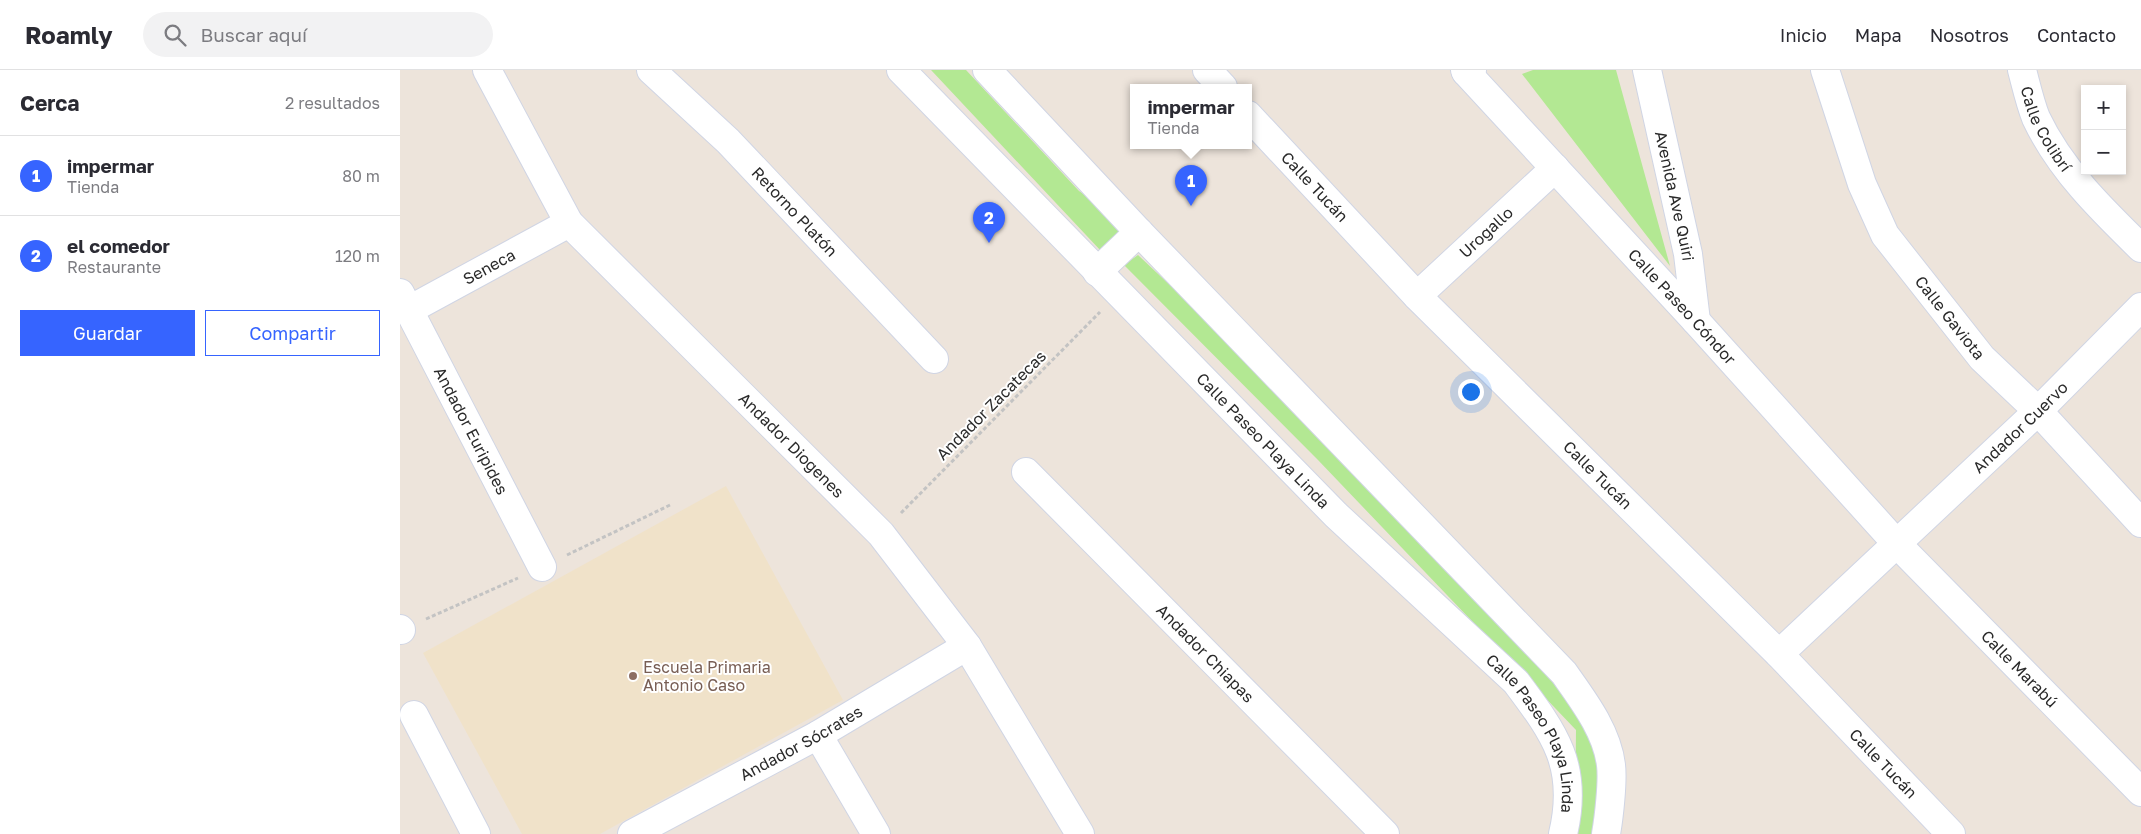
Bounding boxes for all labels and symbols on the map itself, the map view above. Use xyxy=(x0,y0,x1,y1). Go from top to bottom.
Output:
street label: Calle Colibrí xyxy=(2017,84,2077,177)
street label: Avenida Ave Quiri xyxy=(1651,129,1699,262)
street label: Calle Tucán xyxy=(1277,147,1353,226)
street label: Retorno Platón xyxy=(748,163,842,261)
pin: 1 xyxy=(1175,165,1207,206)
pin: 2 xyxy=(973,202,1005,243)
street label: Urogallo xyxy=(1455,202,1517,262)
street label: Seneca xyxy=(459,244,519,289)
street label: Calle Paseo Cóndor xyxy=(1624,244,1740,369)
street label: Calle Gaviota xyxy=(1911,271,1989,364)
street label: Andador Zacatecas xyxy=(932,346,1050,464)
street label: Andador Euripides xyxy=(430,363,513,498)
street label: Calle Paseo Playa Linda xyxy=(1192,368,1334,513)
street label: Andador Cuervo xyxy=(1968,377,2072,477)
your location xyxy=(1458,379,1484,405)
street label: Andador Diogenes xyxy=(735,388,849,502)
street label: Calle Tucán xyxy=(1559,436,1637,513)
street label: Andador Chiapas xyxy=(1152,600,1259,706)
street label: Calle Marabú xyxy=(1977,626,2062,712)
street label: Calle Paseo Playa Linda xyxy=(1482,650,1578,814)
place label: Escuela Primaria Antonio Caso xyxy=(643,657,771,695)
marker: Escuela Primaria Antonio Caso xyxy=(627,670,639,682)
street label: Andador Sócrates xyxy=(736,701,866,785)
street label: Calle Tucán xyxy=(1845,724,1922,802)

